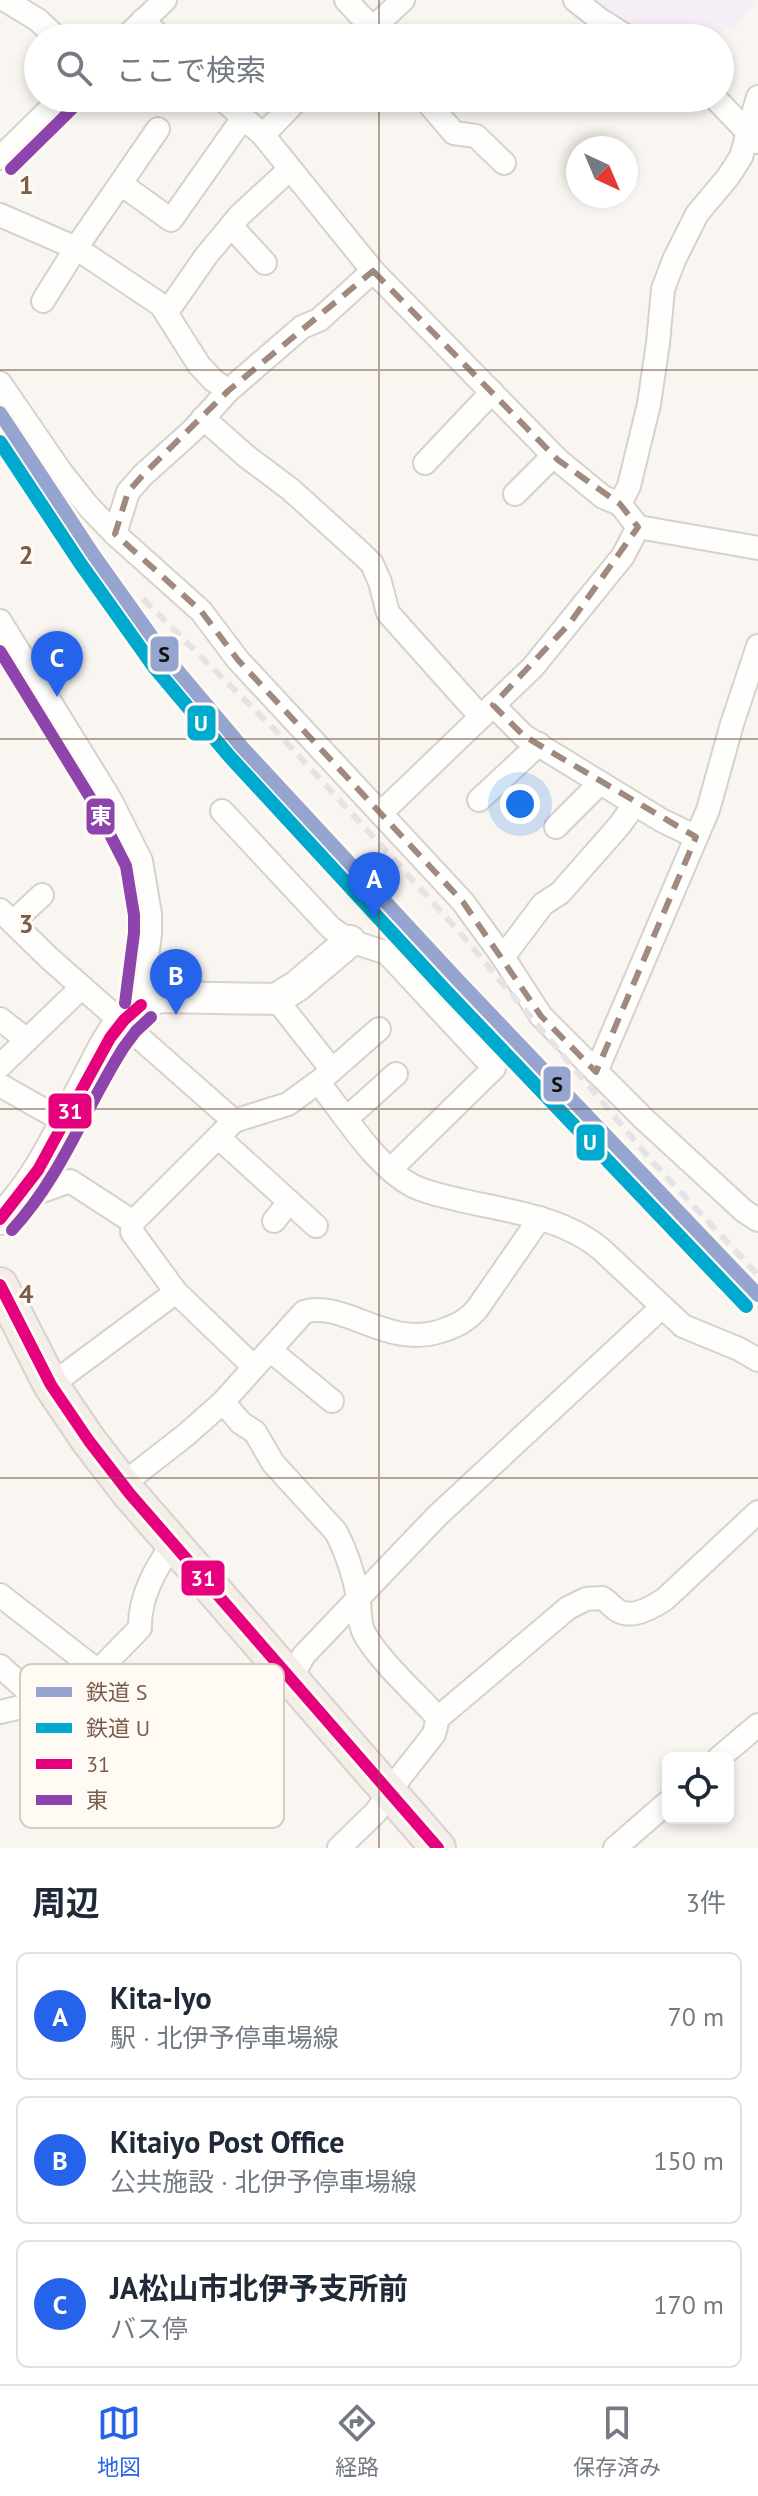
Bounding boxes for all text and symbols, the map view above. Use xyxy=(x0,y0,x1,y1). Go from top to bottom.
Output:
search box xyxy=(24,24,734,112)
icon: search xyxy=(52,46,96,90)
text: ここで検索 xyxy=(116,50,266,89)
north arrow xyxy=(566,136,638,208)
text: 1 xyxy=(19,168,33,201)
text: 2 xyxy=(19,538,33,571)
pin: C xyxy=(31,631,83,697)
line badge: S xyxy=(149,635,180,673)
text: S xyxy=(158,640,170,668)
line badge: U xyxy=(186,704,217,742)
text: U xyxy=(194,709,208,737)
your location xyxy=(500,784,540,824)
line badge: 東 xyxy=(85,797,116,836)
text: 東 xyxy=(90,802,112,830)
pin: A xyxy=(348,852,400,918)
text: 3 xyxy=(19,907,33,940)
pin: B xyxy=(150,949,202,1015)
line badge: S xyxy=(542,1065,572,1103)
text: S xyxy=(551,1070,563,1098)
line badge: 31 xyxy=(47,1092,93,1130)
text: 31 xyxy=(58,1097,82,1125)
line badge: U xyxy=(575,1123,606,1162)
text: U xyxy=(583,1128,597,1156)
text: 4 xyxy=(19,1277,34,1310)
line badge: 31 xyxy=(180,1559,226,1597)
text: 31 xyxy=(191,1564,215,1592)
legend xyxy=(20,1664,284,1828)
text: 鉄道 S xyxy=(86,1678,148,1706)
text: 鉄道 U xyxy=(86,1714,150,1742)
text: 31 xyxy=(86,1750,110,1778)
map controls xyxy=(662,1752,734,1824)
button: locate xyxy=(662,1752,734,1824)
text: 東 xyxy=(86,1786,108,1814)
text: 周辺 xyxy=(32,1880,100,1924)
text: 3件 xyxy=(686,1886,726,1919)
text: Kita-Iyo xyxy=(110,1978,212,2017)
text: A xyxy=(52,2000,68,2033)
text: 70 m xyxy=(668,2000,724,2033)
text: 駅 · 北伊予停車場線 xyxy=(110,2021,339,2054)
text: Kitaiyo Post Office xyxy=(110,2122,344,2161)
text: B xyxy=(52,2144,68,2177)
text: 150 m xyxy=(653,2144,724,2177)
text: 公共施設 · 北伊予停車場線 xyxy=(110,2165,417,2198)
text: JA松山市北伊予支所前 xyxy=(110,2268,408,2307)
text: C xyxy=(53,2288,67,2321)
text: 170 m xyxy=(653,2288,724,2321)
text: バス停 xyxy=(110,2312,188,2345)
tab: 地図 xyxy=(97,2401,141,2481)
tab: 経路 xyxy=(335,2401,379,2481)
tab: 保存済み xyxy=(573,2401,661,2481)

